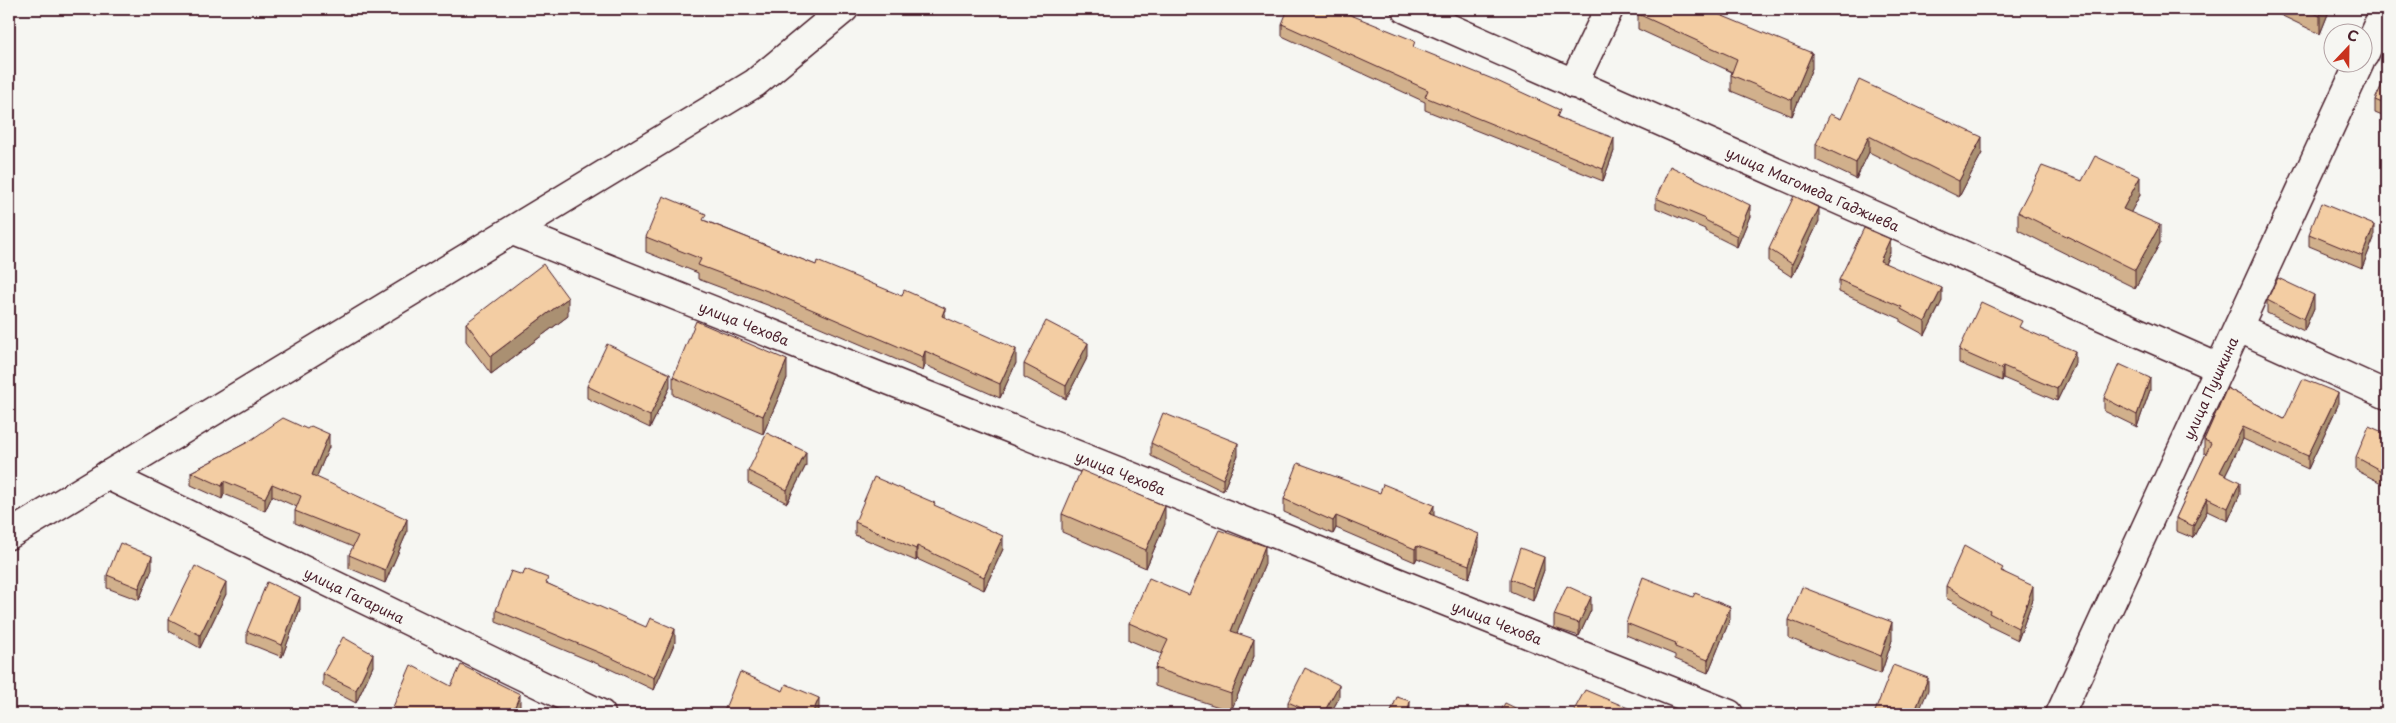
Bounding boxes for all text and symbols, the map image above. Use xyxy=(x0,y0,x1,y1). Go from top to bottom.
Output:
north arrow xyxy=(2324,22,2374,72)
text: С xyxy=(2344,24,2362,47)
street label: улица Магомеда Гаджиева xyxy=(1723,141,1903,236)
street label: улица Чехова xyxy=(696,296,793,350)
street label: улица Пушкина xyxy=(2177,333,2243,443)
street label: улица Чехова xyxy=(1073,445,1169,500)
street label: улица Гагарина xyxy=(301,561,409,628)
street label: улица Чехова xyxy=(1449,595,1546,649)

